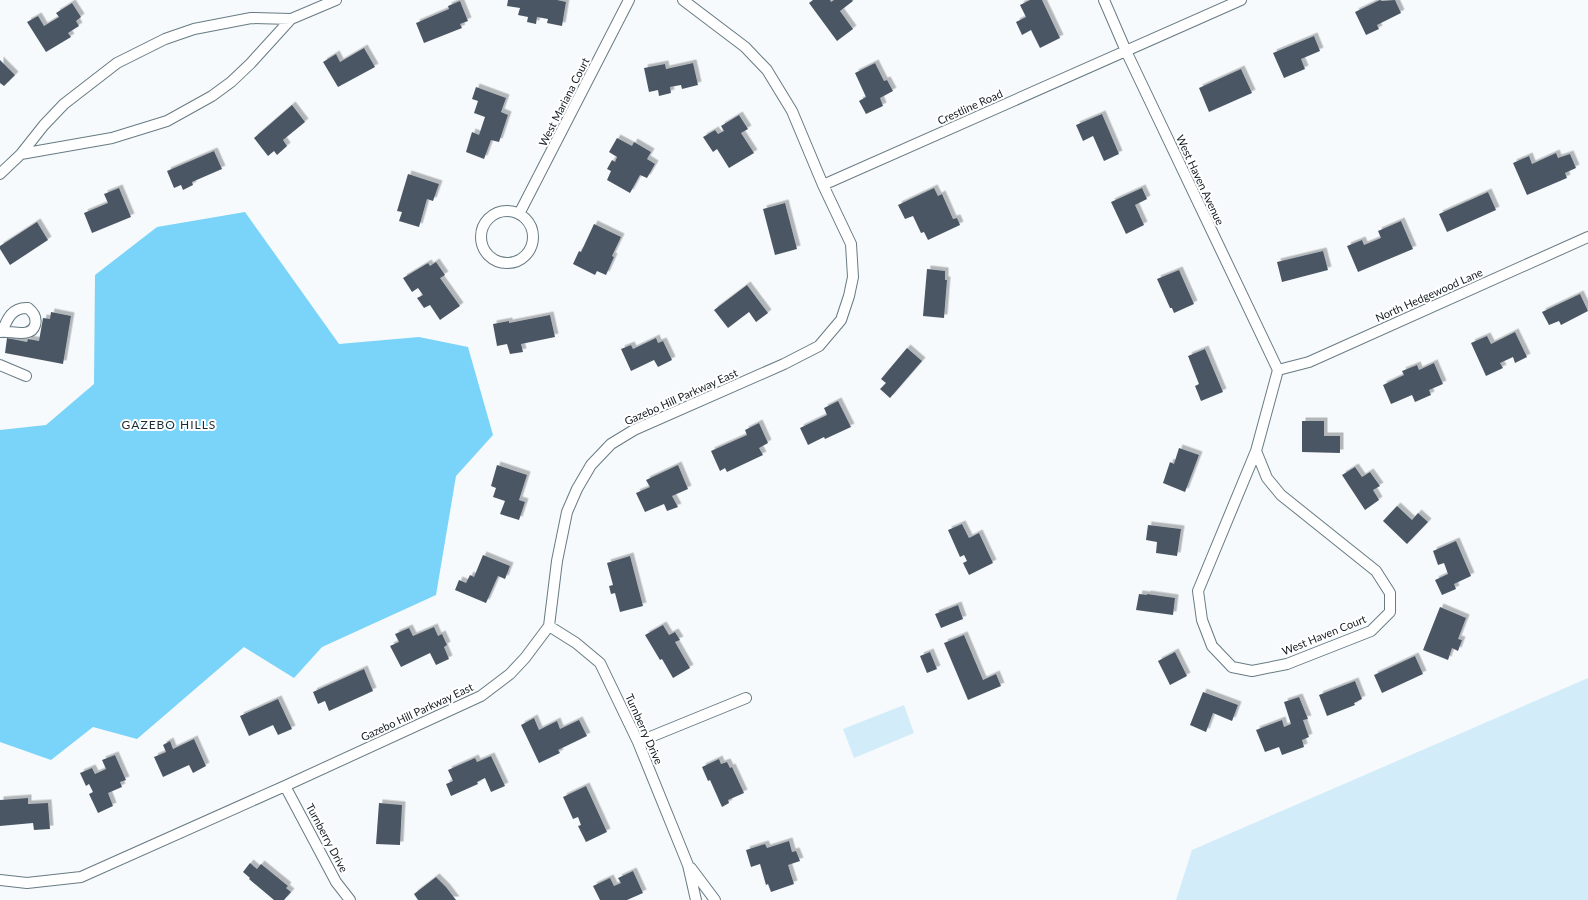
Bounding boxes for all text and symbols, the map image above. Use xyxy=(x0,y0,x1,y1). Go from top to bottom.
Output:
street label: West Mariana Court xyxy=(536,55,592,148)
street label: Crestline Road xyxy=(935,86,1004,127)
street label: West Haven Avenue xyxy=(1174,133,1227,227)
street label: North Hedgewood Lane xyxy=(1373,265,1485,324)
street label: Gazebo Hill Parkway East xyxy=(622,366,739,427)
district label: GAZEBO HILLS xyxy=(122,417,216,432)
street label: West Haven Court xyxy=(1280,612,1368,657)
street label: Gazebo Hill Parkway East xyxy=(359,680,475,743)
street label: Turnberry Drive xyxy=(623,691,666,766)
street label: Turnberry Drive xyxy=(304,801,351,875)

